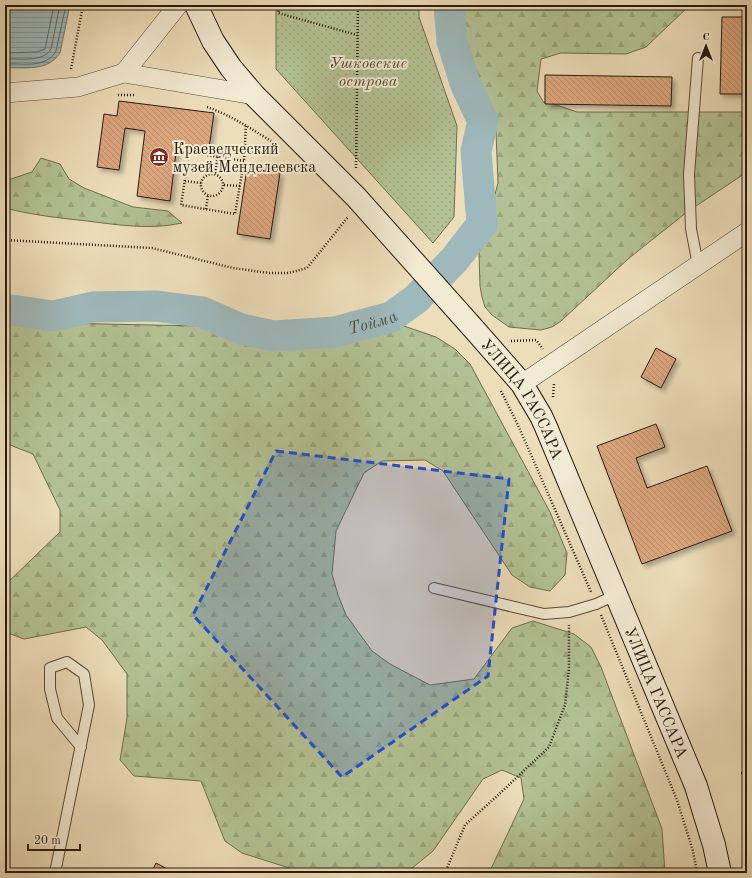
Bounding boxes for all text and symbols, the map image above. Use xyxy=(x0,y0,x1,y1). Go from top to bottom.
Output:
north arrow xyxy=(686,26,726,66)
text: С xyxy=(702,32,710,43)
park label: Ушковские острова xyxy=(329,56,408,90)
place label: Краеведческий музей Менделеевска xyxy=(173,142,316,176)
museum icon: Краеведческий музей Менделеевска xyxy=(148,146,170,168)
water label: Тойма xyxy=(346,308,401,338)
street label: УЛИЦА ГАССАРА xyxy=(477,337,565,462)
street label: УЛИЦА ГАССАРА xyxy=(621,625,690,761)
scale bar xyxy=(28,826,80,852)
text: 20 m xyxy=(34,835,61,847)

